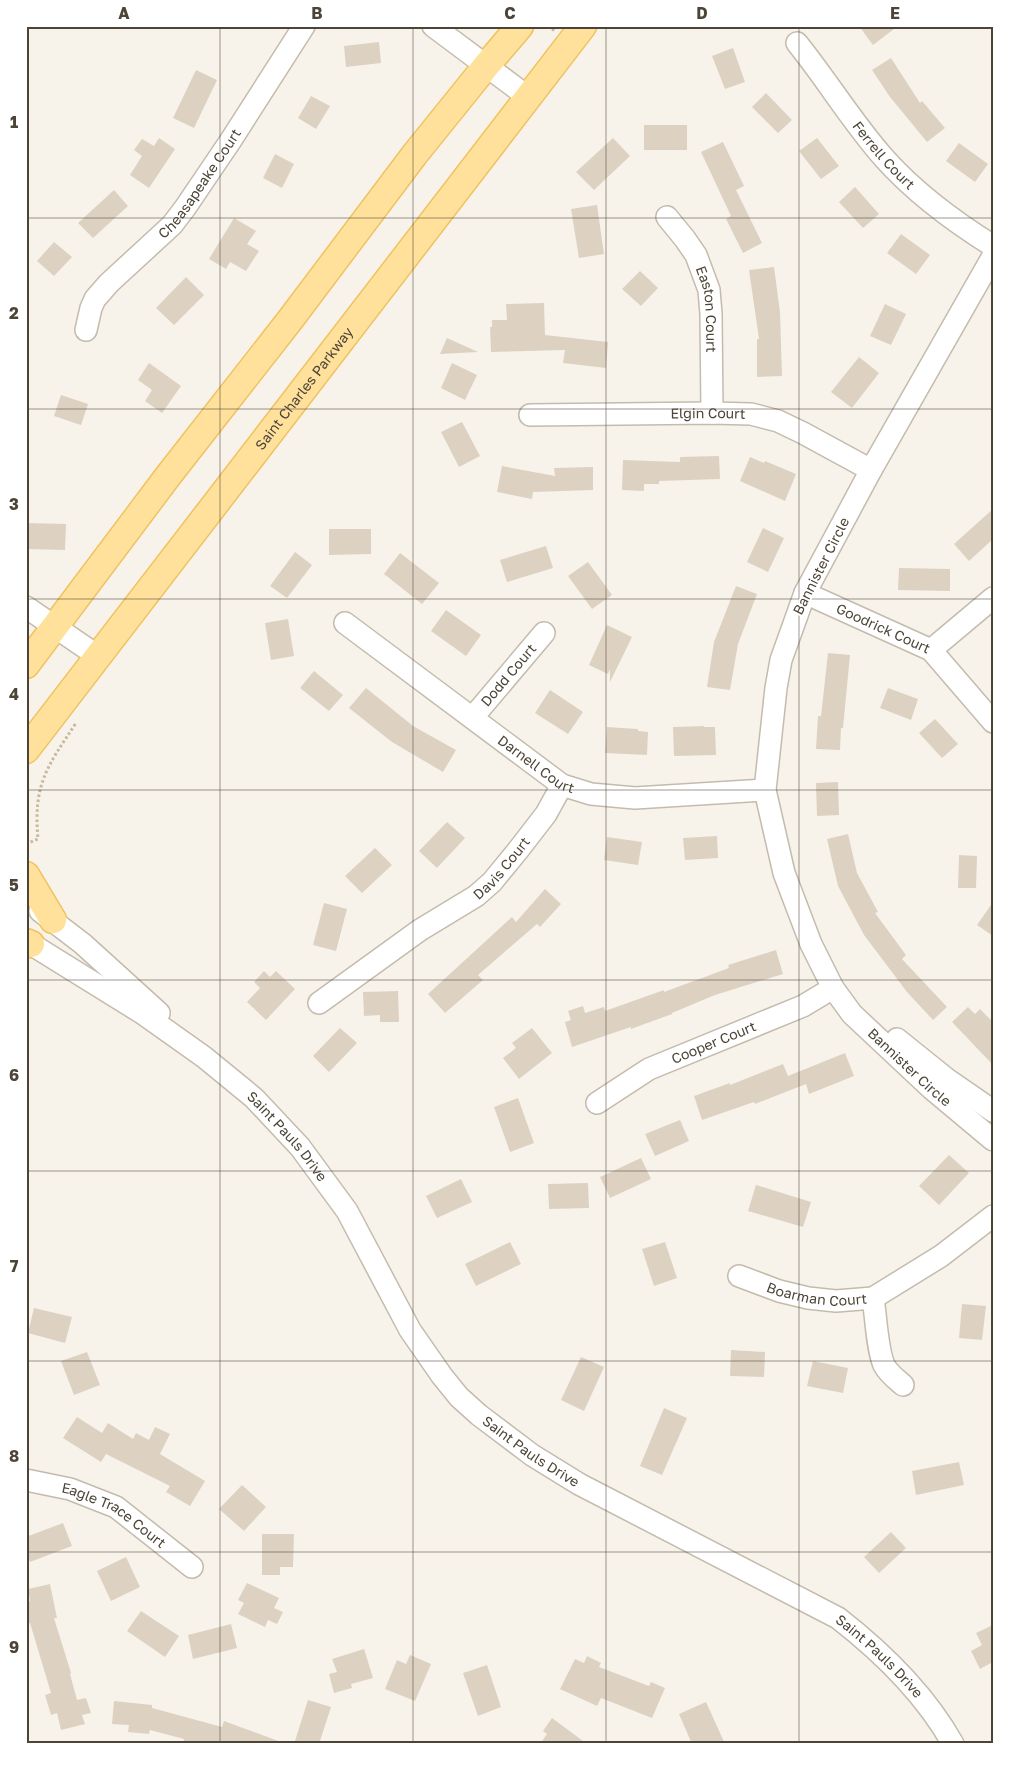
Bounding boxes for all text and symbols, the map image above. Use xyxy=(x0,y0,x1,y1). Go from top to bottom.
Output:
text: A xyxy=(118,3,130,23)
text: B xyxy=(311,3,323,23)
text: C xyxy=(504,3,516,23)
text: D xyxy=(696,3,708,23)
text: E xyxy=(890,3,900,23)
text: 1 xyxy=(10,112,18,132)
street label: Ferrell Court xyxy=(849,118,919,193)
street label: Cheasapeake Court xyxy=(154,125,244,242)
street label: Easton Court xyxy=(693,263,720,353)
text: 2 xyxy=(9,303,19,323)
street label: Saint Charles Parkway xyxy=(251,323,356,453)
street label: Elgin Court xyxy=(670,404,746,422)
text: 3 xyxy=(9,494,19,514)
street label: Bannister Circle xyxy=(789,514,852,617)
street label: Goodrick Court xyxy=(834,599,933,657)
street label: Dodd Court xyxy=(477,640,539,709)
text: 4 xyxy=(9,684,19,704)
street label: Darnell Court xyxy=(495,731,576,796)
street label: Davis Court xyxy=(469,833,533,903)
text: 5 xyxy=(9,875,19,895)
street label: Cooper Court xyxy=(669,1017,758,1067)
street label: Bannister Circle xyxy=(865,1024,955,1109)
text: 6 xyxy=(9,1065,19,1085)
street label: Saint Pauls Drive xyxy=(244,1087,331,1184)
text: 7 xyxy=(10,1256,19,1276)
street label: Boarman Court xyxy=(765,1278,868,1309)
street label: Saint Pauls Drive xyxy=(479,1412,583,1490)
text: 8 xyxy=(9,1446,19,1466)
street label: Eagle Trace Court xyxy=(60,1479,169,1551)
street label: Saint Pauls Drive xyxy=(833,1611,927,1701)
text: 9 xyxy=(9,1637,19,1657)

